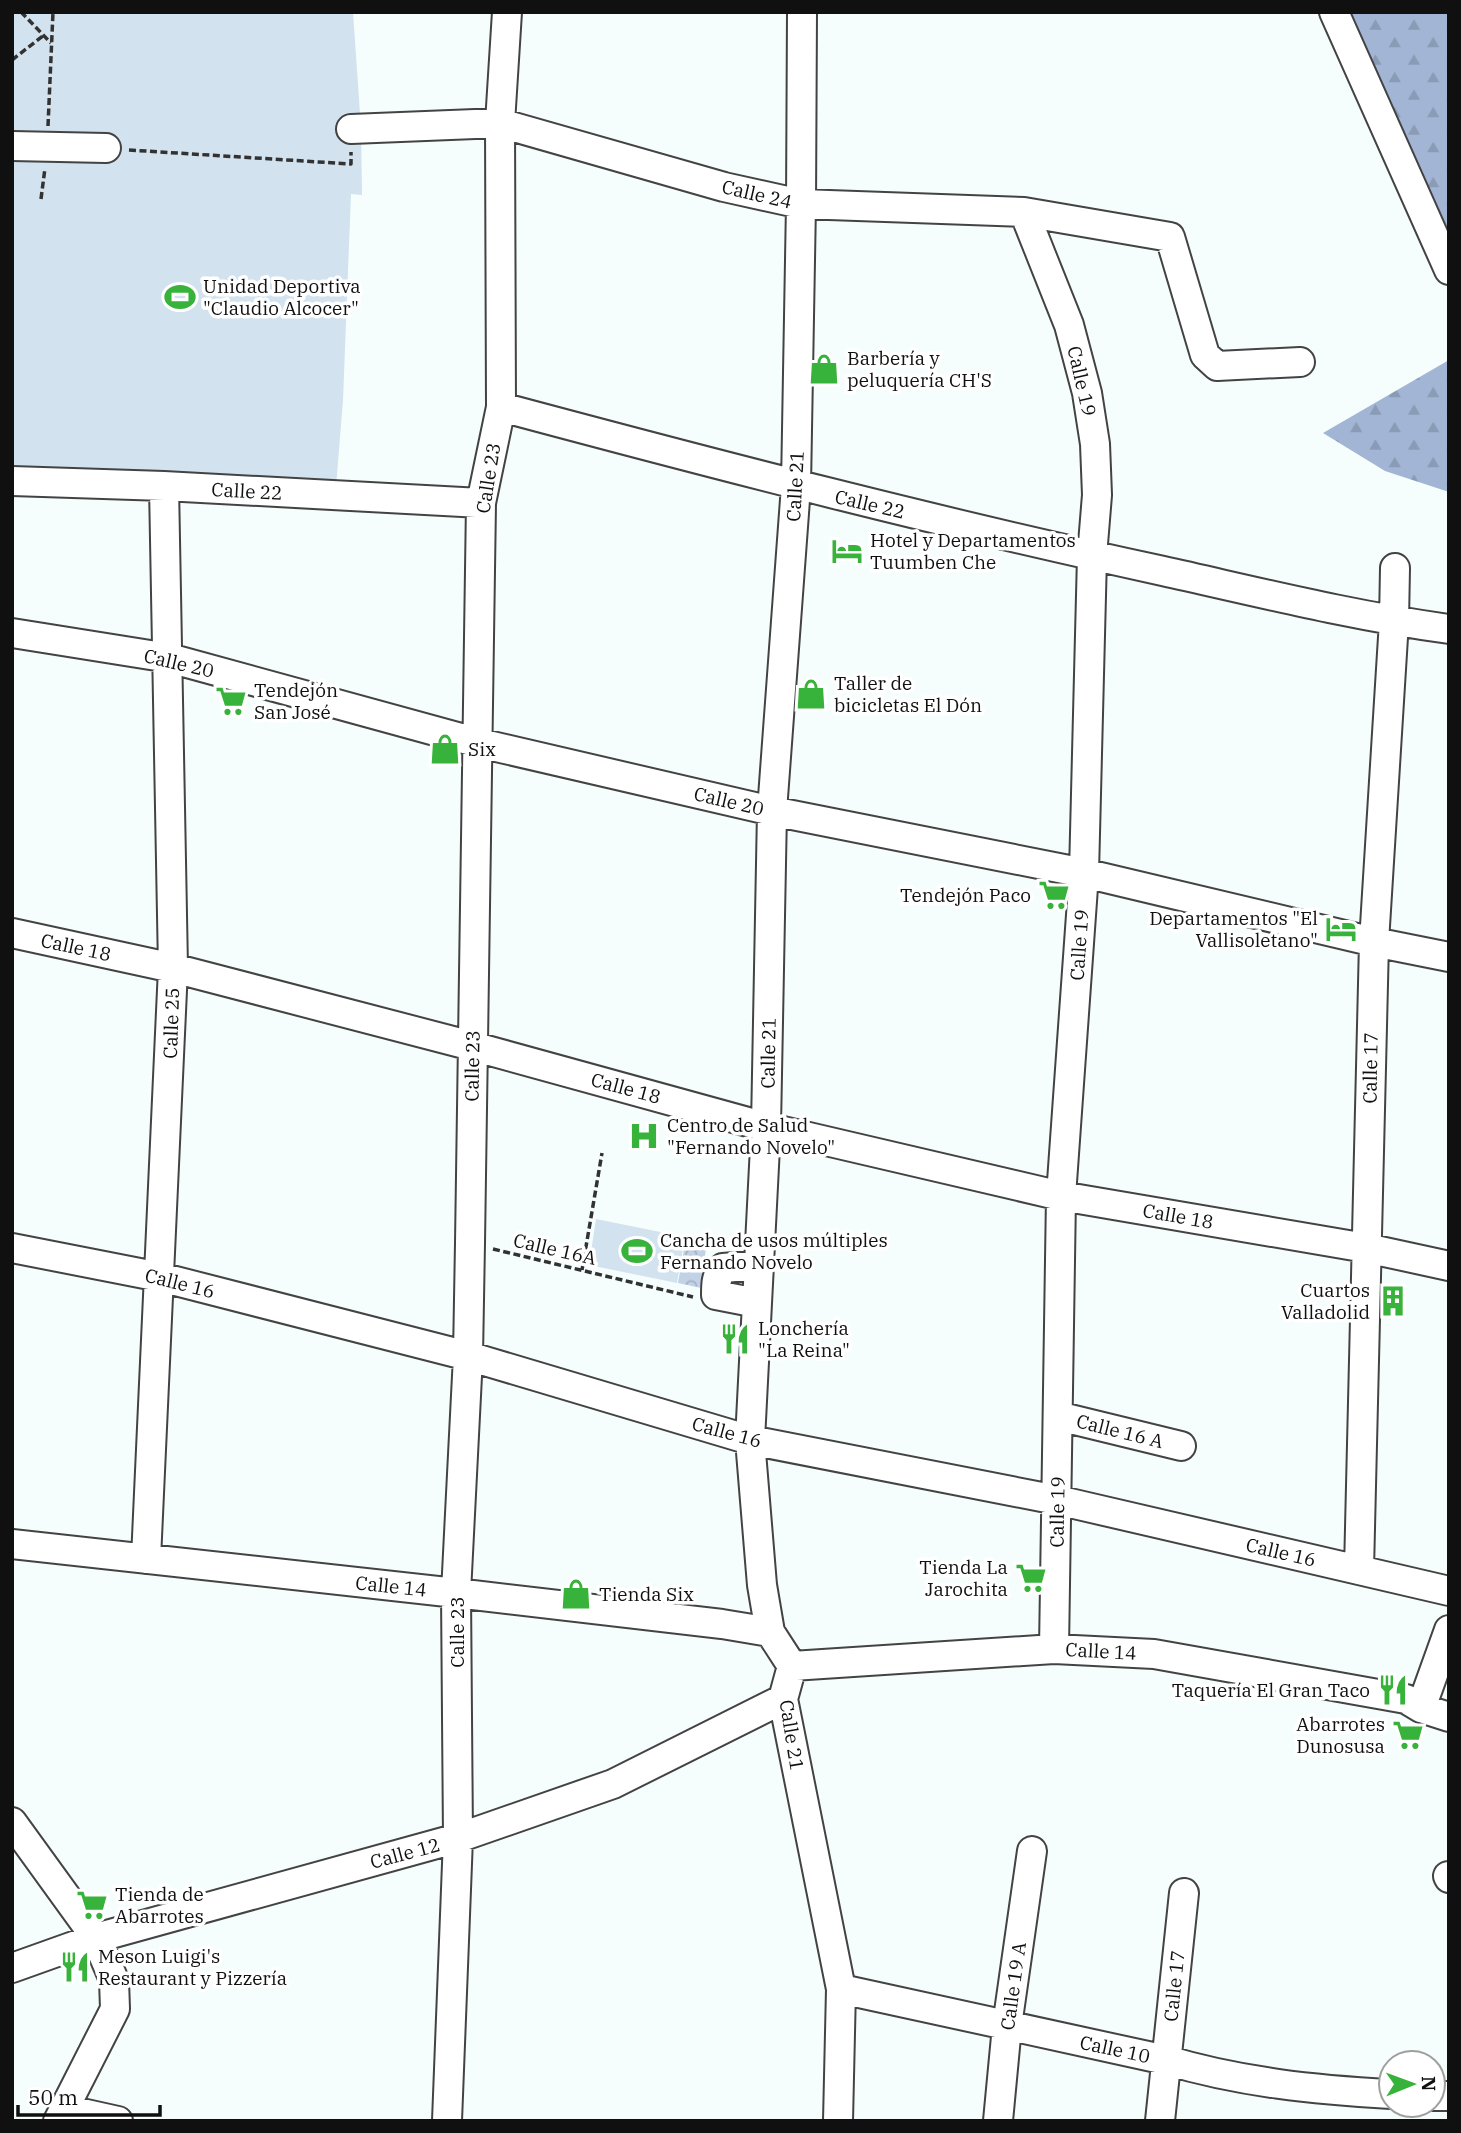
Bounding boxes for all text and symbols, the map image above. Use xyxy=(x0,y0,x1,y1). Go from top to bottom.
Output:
street label: Calle 24 xyxy=(720,174,794,214)
place label: Unidad Deportiva "Claudio Alcocer" xyxy=(203,274,361,320)
sports icon: Unidad Deportiva "Claudio Alcocer" xyxy=(163,280,197,314)
street label: Calle 19 xyxy=(1062,344,1102,418)
place label: Barbería y peluquería CH'S xyxy=(847,346,992,392)
shop icon: Barbería y peluquería CH'S xyxy=(807,352,841,386)
street label: Calle 23 xyxy=(471,441,505,515)
street label: Calle 21 xyxy=(781,450,809,522)
street label: Calle 22 xyxy=(211,477,283,505)
street label: Calle 22 xyxy=(833,484,907,524)
place label: Hotel y Departamentos Tuumben Che xyxy=(870,528,1076,574)
hotel icon: Hotel y Departamentos Tuumben Che xyxy=(830,534,864,568)
street label: Calle 20 xyxy=(142,643,216,683)
place label: Taller de bicicletas El Dón xyxy=(834,671,982,717)
shop icon: Taller de bicicletas El Dón xyxy=(794,677,828,711)
place label: Tendejón San José xyxy=(254,678,338,724)
supermarket icon: Tendejón San José xyxy=(214,684,248,718)
shop icon: Six xyxy=(428,732,462,766)
place label: Six xyxy=(468,737,496,761)
street label: Calle 20 xyxy=(692,781,766,821)
supermarket icon: Tendejón Paco xyxy=(1037,878,1071,912)
place label: Tendejón Paco xyxy=(900,883,1031,907)
place label: Departamentos "El Vallisoletano" xyxy=(1149,906,1318,952)
street label: Calle 19 xyxy=(1065,909,1093,981)
hotel icon: Departamentos "El Vallisoletano" xyxy=(1324,912,1358,946)
street label: Calle 18 xyxy=(39,928,113,966)
street label: Calle 25 xyxy=(158,987,184,1059)
street label: Calle 21 xyxy=(755,1017,781,1089)
street label: Calle 23 xyxy=(459,1030,485,1102)
street label: Calle 17 xyxy=(1357,1032,1383,1104)
street label: Calle 18 xyxy=(588,1067,664,1109)
place label: Centro de Salud "Fernando Novelo" xyxy=(667,1113,835,1159)
hospital icon: Centro de Salud "Fernando Novelo" xyxy=(627,1119,661,1153)
street label: Calle 18 xyxy=(1141,1198,1215,1234)
street label: Calle 16A xyxy=(511,1228,599,1270)
place label: Cancha de usos múltiples Fernando Novelo xyxy=(660,1228,888,1274)
sports icon: Cancha de usos múltiples Fernando Novelo xyxy=(620,1234,654,1268)
street label: Calle 16 xyxy=(142,1263,218,1303)
place label: Cuartos Valladolid xyxy=(1281,1278,1370,1324)
building icon: Cuartos Valladolid xyxy=(1376,1284,1410,1318)
place label: Lonchería "La Reina" xyxy=(758,1316,850,1362)
restaurant icon: Lonchería "La Reina" xyxy=(718,1322,752,1356)
street label: Calle 16 A xyxy=(1074,1409,1166,1453)
street label: Calle 16 xyxy=(689,1411,765,1453)
street label: Calle 19 xyxy=(1044,1476,1070,1548)
street label: Calle 16 xyxy=(1244,1532,1318,1572)
place label: Tienda La Jarochita xyxy=(919,1555,1008,1601)
supermarket icon: Tienda La Jarochita xyxy=(1014,1561,1048,1595)
street label: Calle 14 xyxy=(354,1570,428,1602)
shop icon: Tienda Six xyxy=(559,1577,593,1611)
place label: Tienda Six xyxy=(599,1582,694,1606)
street label: Calle 23 xyxy=(445,1596,469,1668)
street label: Calle 14 xyxy=(1065,1637,1137,1665)
restaurant icon: Taquería El Gran Taco xyxy=(1376,1673,1410,1707)
place label: Taquería El Gran Taco xyxy=(1172,1678,1370,1702)
street label: Calle 21 xyxy=(775,1698,809,1772)
place label: Abarrotes Dunosusa xyxy=(1296,1712,1385,1758)
supermarket icon: Abarrotes Dunosusa xyxy=(1391,1718,1425,1752)
street label: Calle 12 xyxy=(367,1832,443,1874)
place label: Tienda de Abarrotes xyxy=(115,1882,204,1928)
supermarket icon: Tienda de Abarrotes xyxy=(75,1888,109,1922)
street label: Calle 19 A xyxy=(995,1940,1031,2032)
place label: Meson Luigi's Restaurant y Pizzería xyxy=(98,1944,287,1990)
street label: Calle 17 xyxy=(1158,1949,1190,2023)
restaurant icon: Meson Luigi's Restaurant y Pizzería xyxy=(58,1950,92,1984)
street label: Calle 10 xyxy=(1078,2030,1152,2068)
north arrow xyxy=(1377,2049,1447,2119)
scale bar xyxy=(18,2074,159,2118)
text: N xyxy=(1417,2076,1441,2091)
text: 50 m xyxy=(28,2083,78,2111)

